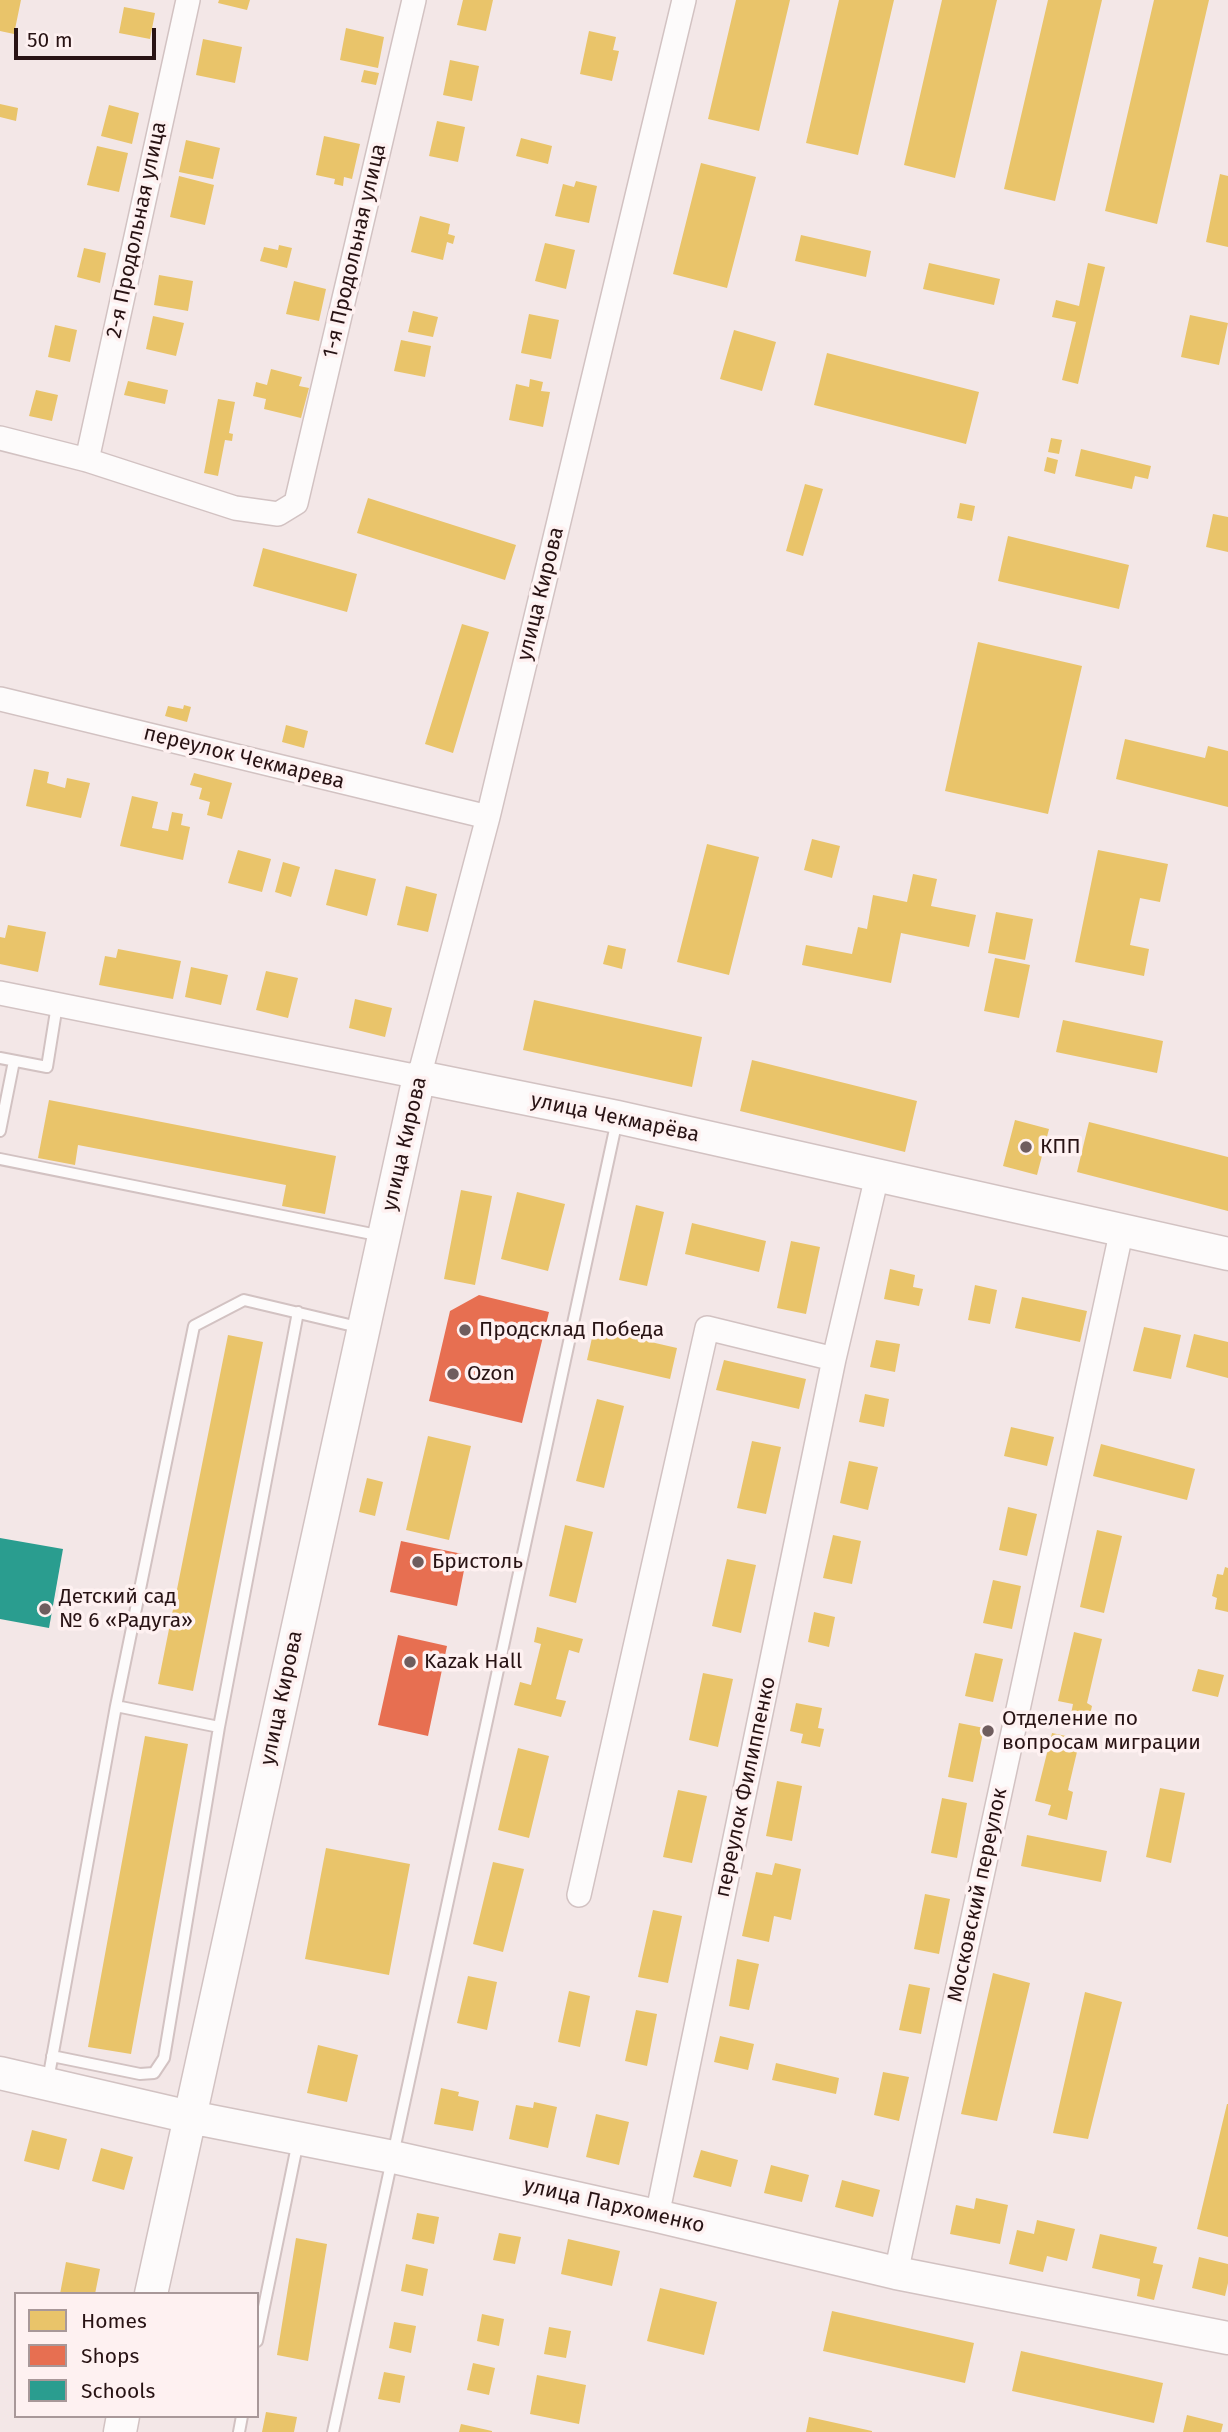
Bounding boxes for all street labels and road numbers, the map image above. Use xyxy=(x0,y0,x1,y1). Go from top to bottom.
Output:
street label: 2-я Продольная улица xyxy=(102,120,172,340)
street label: 1-я Продольная улица xyxy=(318,141,392,361)
street label: улица Кирова xyxy=(512,525,570,663)
street label: переулок Чекмарева xyxy=(141,721,347,795)
street label: улица Кирова xyxy=(377,1075,433,1213)
street label: улица Чекмарёва xyxy=(528,1088,702,1148)
street label: улица Кирова xyxy=(255,1628,309,1768)
street label: переулок Филиппенко xyxy=(710,1674,782,1900)
street label: Московский переулок xyxy=(943,1786,1013,2004)
street label: улица Пархоменко xyxy=(521,2173,707,2239)

